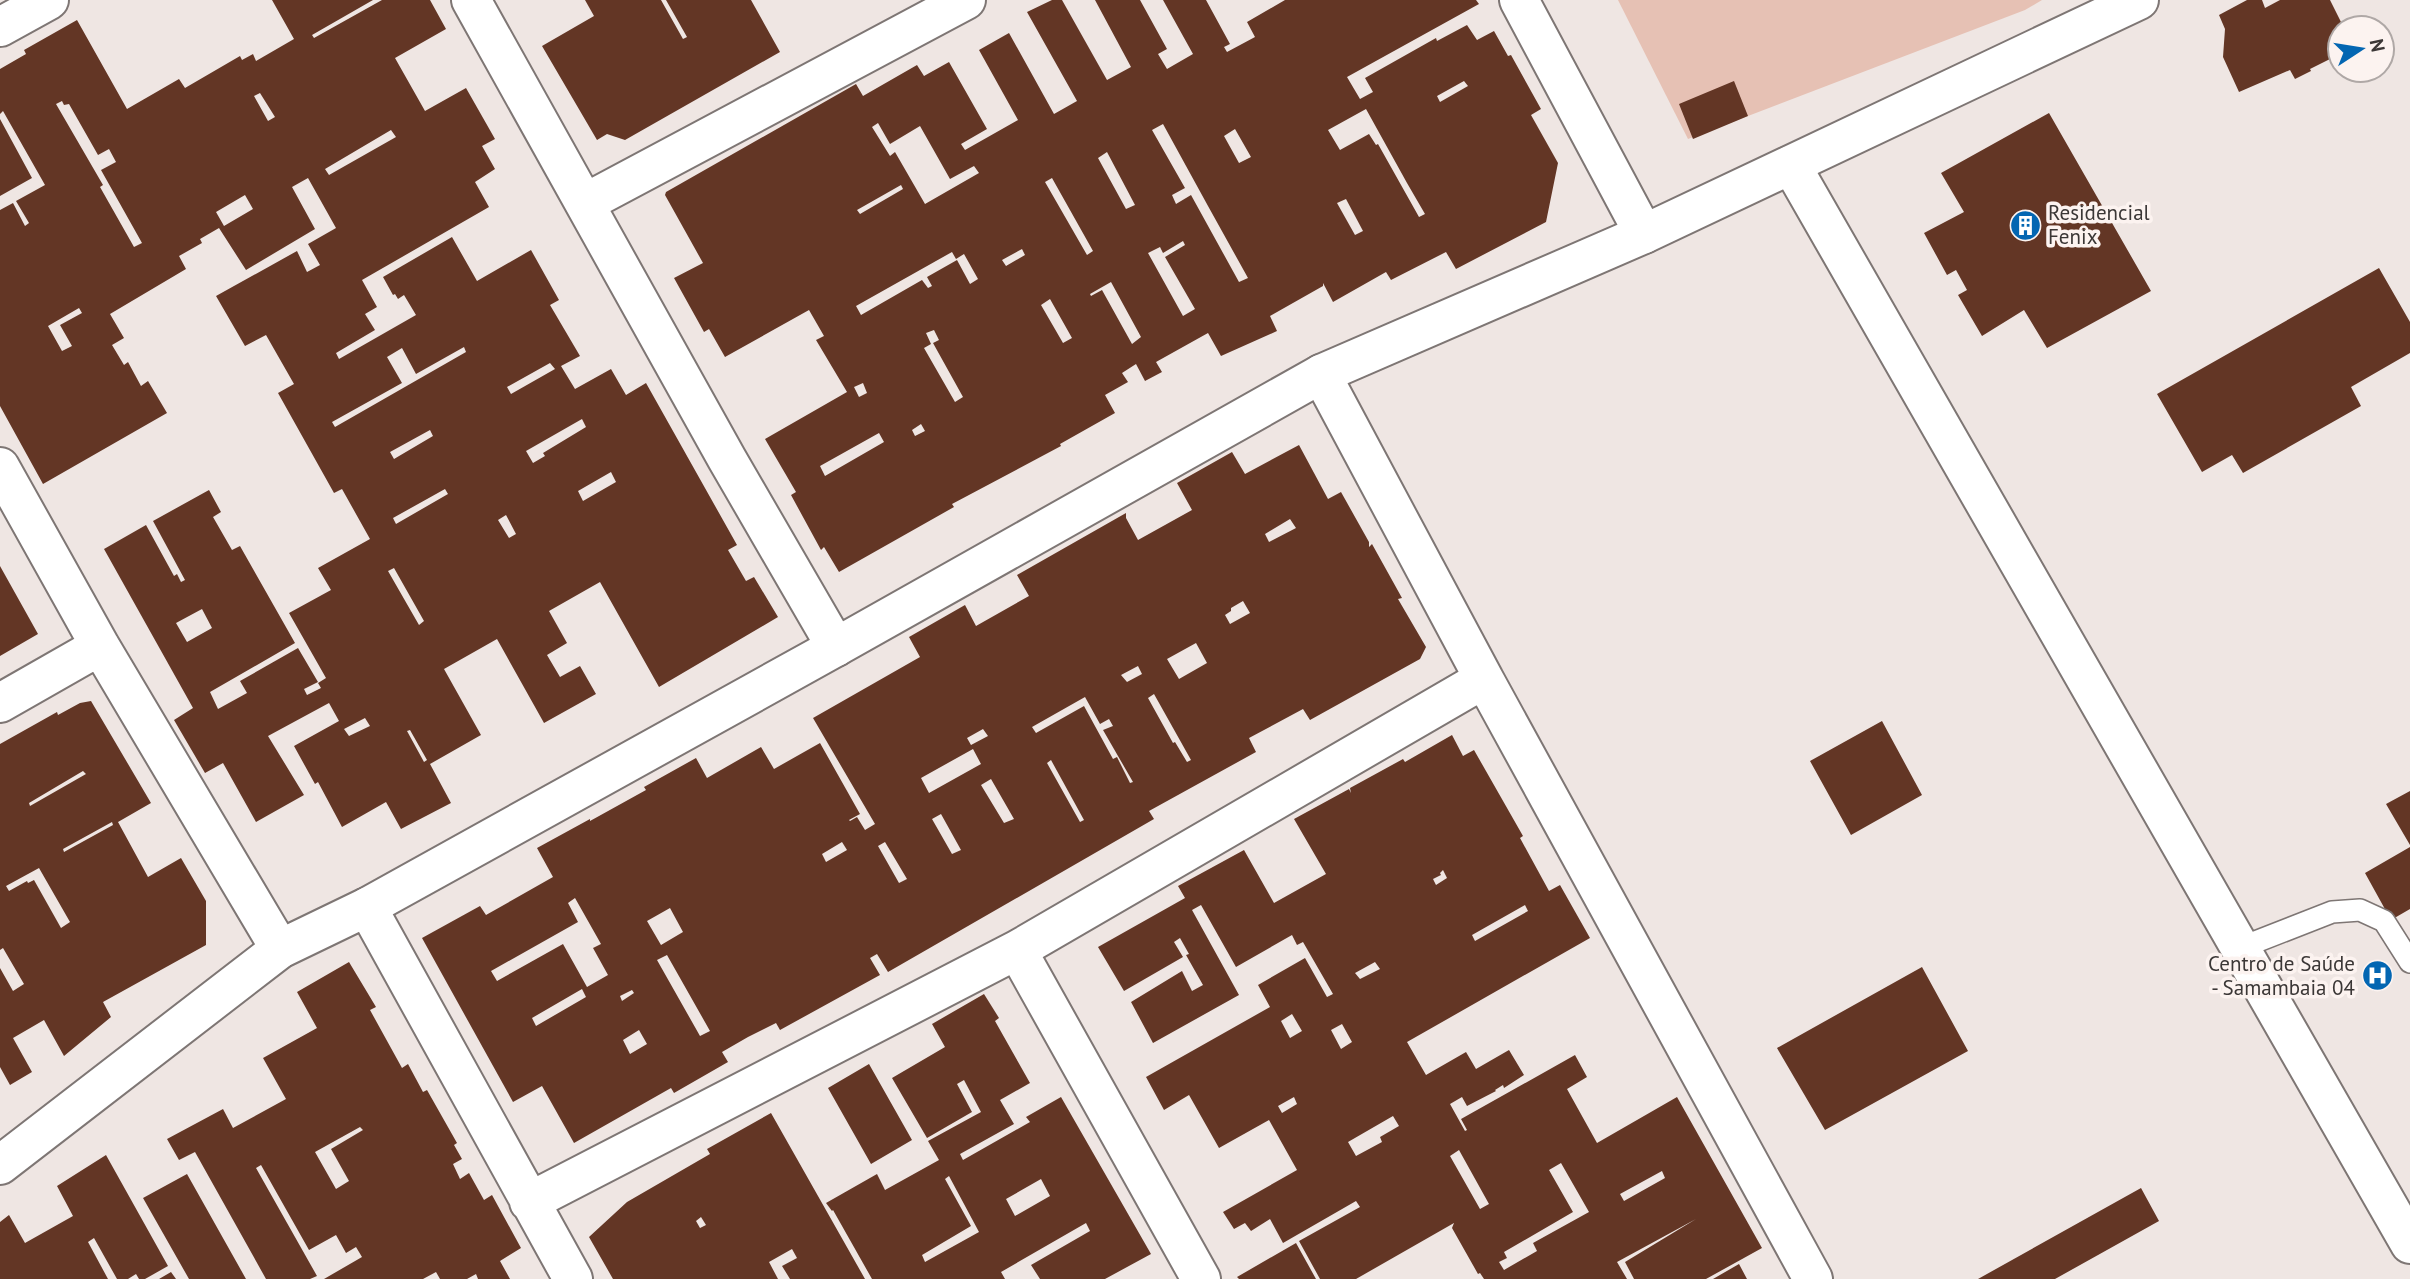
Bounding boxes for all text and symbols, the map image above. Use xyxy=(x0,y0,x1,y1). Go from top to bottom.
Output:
north arrow xyxy=(2326,14,2396,84)
text: N xyxy=(2365,37,2391,54)
place label: Residencial Fenix xyxy=(2048,199,2150,250)
building icon: Residencial Fenix xyxy=(2008,208,2042,242)
place label: Centro de Saúde - Samambaia 04 xyxy=(2208,950,2355,1001)
hospital icon: Centro de Saúde - Samambaia 04 xyxy=(2361,959,2395,993)

